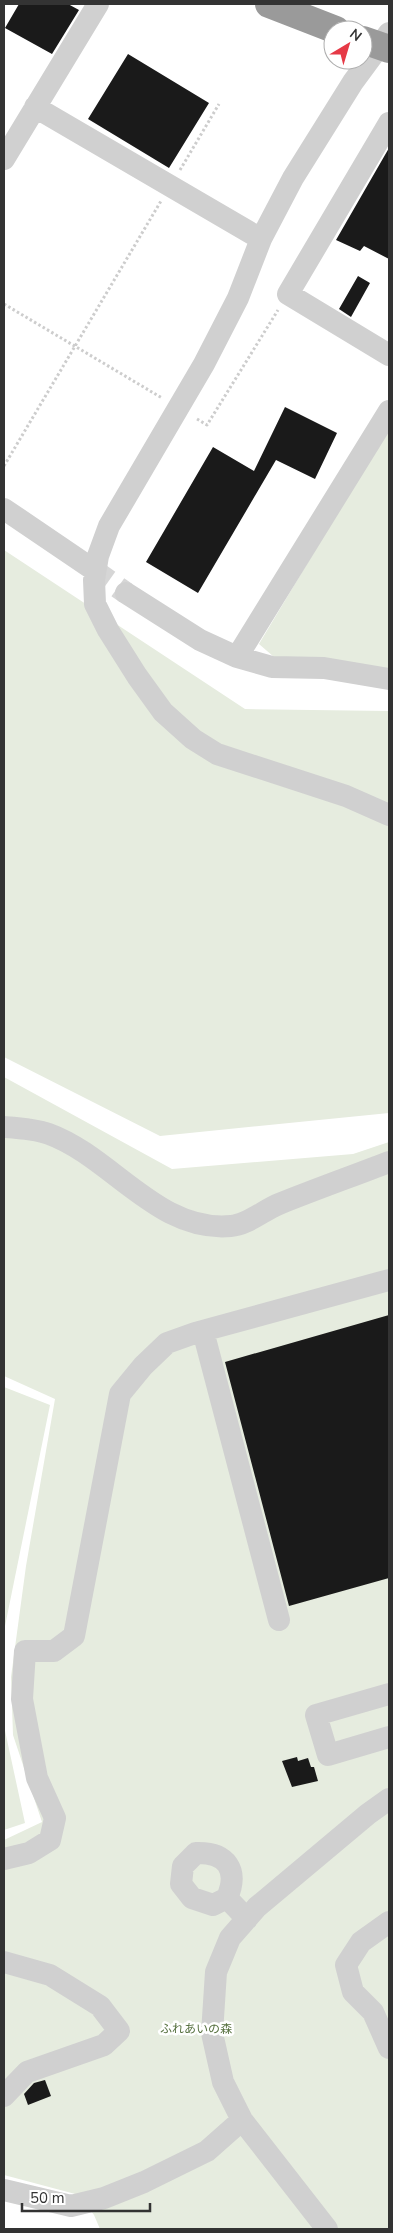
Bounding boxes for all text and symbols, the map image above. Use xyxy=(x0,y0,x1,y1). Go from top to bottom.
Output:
north arrow xyxy=(323,20,373,70)
text: N xyxy=(346,24,366,46)
park label: ふれあいの森 xyxy=(160,2021,232,2037)
scale bar xyxy=(22,2180,150,2212)
text: 50 m xyxy=(30,2188,65,2208)

